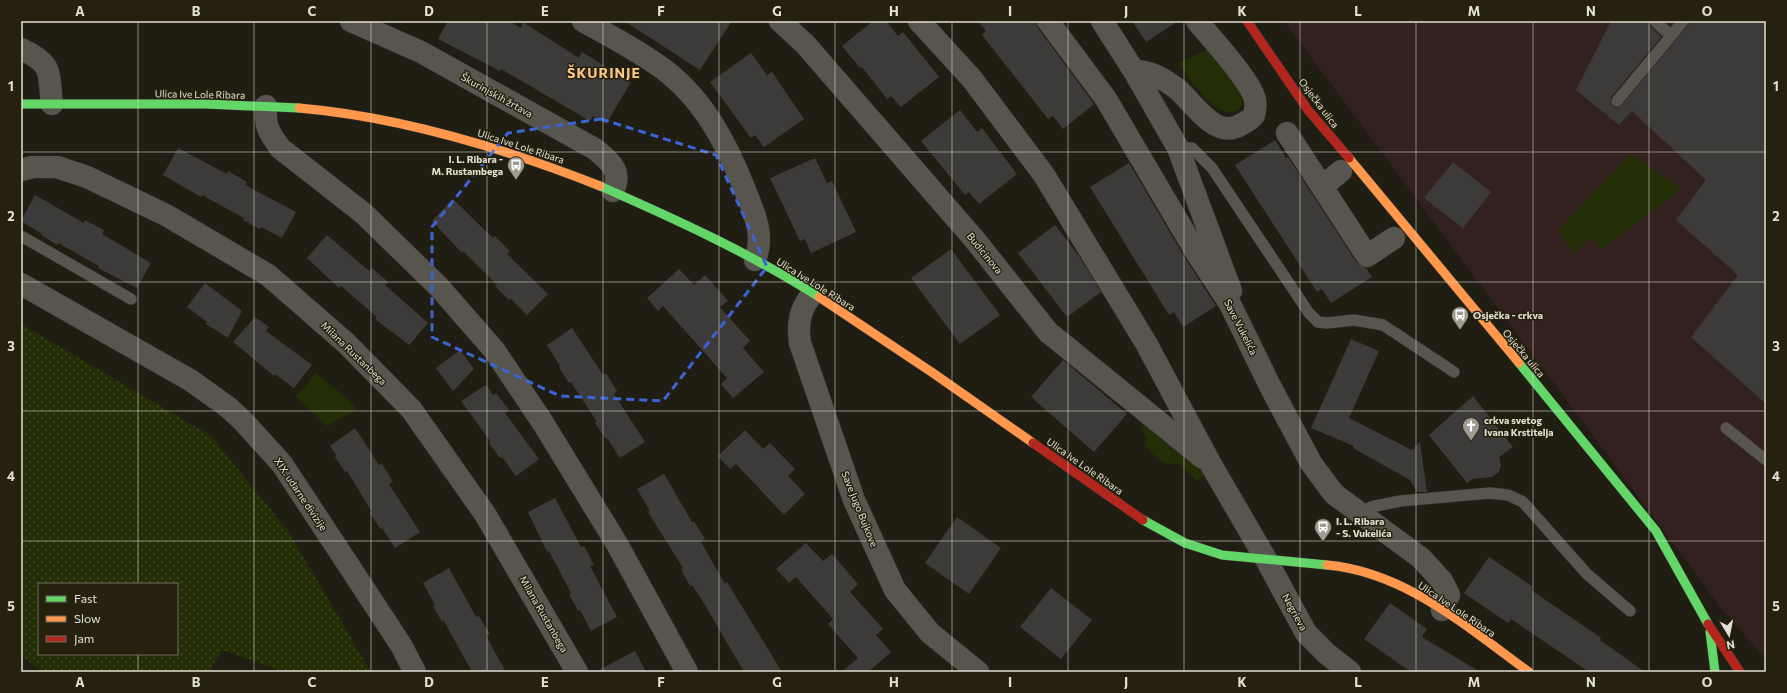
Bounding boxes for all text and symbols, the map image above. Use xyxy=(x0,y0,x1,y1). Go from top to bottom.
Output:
text: A xyxy=(75,3,85,19)
text: B xyxy=(192,3,201,19)
text: C xyxy=(308,3,317,19)
text: D xyxy=(424,3,434,19)
text: E xyxy=(541,3,549,19)
text: F xyxy=(657,3,665,19)
text: G xyxy=(772,3,782,19)
text: H xyxy=(889,3,899,19)
text: I xyxy=(1008,3,1012,19)
text: J xyxy=(1124,3,1128,19)
text: K xyxy=(1237,3,1247,19)
text: L xyxy=(1354,3,1362,19)
text: M xyxy=(1468,3,1480,19)
text: N xyxy=(1586,3,1596,19)
text: O xyxy=(1702,3,1713,19)
district label: ŠKURINJE xyxy=(567,64,641,81)
street label: Škurinjskih žrtava xyxy=(459,70,535,120)
street label: Osječka ulica xyxy=(1296,76,1342,130)
text: 1 xyxy=(8,78,14,94)
text: 1 xyxy=(1773,78,1779,94)
street label: Ulica Ive Lole Ribara xyxy=(155,87,245,101)
street label: Ulica Ive Lole Ribara xyxy=(476,126,566,166)
place label: I. L. Ribara - M. Rustambega xyxy=(432,153,503,177)
bus stop icon: I. L. Ribara - M. Rustambega xyxy=(506,155,526,180)
text: 2 xyxy=(7,208,15,224)
text: 2 xyxy=(1772,208,1780,224)
street label: Budicinova xyxy=(965,230,1005,276)
street label: Ulica Ive Lole Ribara xyxy=(774,255,858,313)
street label: Save Vukelića xyxy=(1222,297,1260,357)
bus stop icon: Osječka - crkva xyxy=(1450,305,1470,330)
place label: Osječka - crkva xyxy=(1473,309,1543,321)
street label: Milana Rustanbega xyxy=(319,319,389,387)
street label: Osječka ulica xyxy=(1500,327,1548,379)
text: 3 xyxy=(7,338,15,354)
text: 3 xyxy=(1772,338,1780,354)
place label: crkva svetog Ivana Krstitelja xyxy=(1484,414,1554,438)
church icon: crkva svetog Ivana Krstitelja xyxy=(1461,416,1481,441)
street label: Ulica Ive Lole Ribara xyxy=(1045,435,1125,497)
street label: XIX. udarne divizije xyxy=(272,455,330,533)
text: 4 xyxy=(7,468,15,484)
text: 4 xyxy=(1772,468,1780,484)
street label: Save Jugo Bujkove xyxy=(839,469,881,549)
place label: I. L. Ribara - S. Vukelića xyxy=(1336,515,1391,539)
bus stop icon: I. L. Ribara - S. Vukelića xyxy=(1313,517,1333,542)
street label: Milana Rustanbega xyxy=(517,574,571,654)
street label: Ulica Ive Lole Ribara xyxy=(1416,579,1498,639)
legend xyxy=(38,583,178,655)
text: Fast xyxy=(74,591,97,605)
street label: Negrieva xyxy=(1280,592,1310,632)
text: 5 xyxy=(7,598,15,614)
text: 5 xyxy=(1772,598,1780,614)
text: Slow xyxy=(74,611,101,625)
north arrow xyxy=(1709,615,1749,655)
text: Jam xyxy=(74,631,94,646)
text: N xyxy=(1726,638,1736,652)
text: A xyxy=(75,674,85,690)
text: B xyxy=(192,674,201,690)
text: C xyxy=(308,674,317,690)
text: D xyxy=(424,674,434,690)
text: E xyxy=(541,674,549,690)
text: F xyxy=(657,674,665,690)
text: G xyxy=(772,674,782,690)
text: H xyxy=(889,674,899,690)
text: I xyxy=(1008,674,1012,690)
text: J xyxy=(1124,674,1128,690)
text: K xyxy=(1237,674,1247,690)
text: L xyxy=(1354,674,1362,690)
text: M xyxy=(1468,674,1480,690)
text: N xyxy=(1586,674,1596,690)
text: O xyxy=(1702,674,1713,690)

